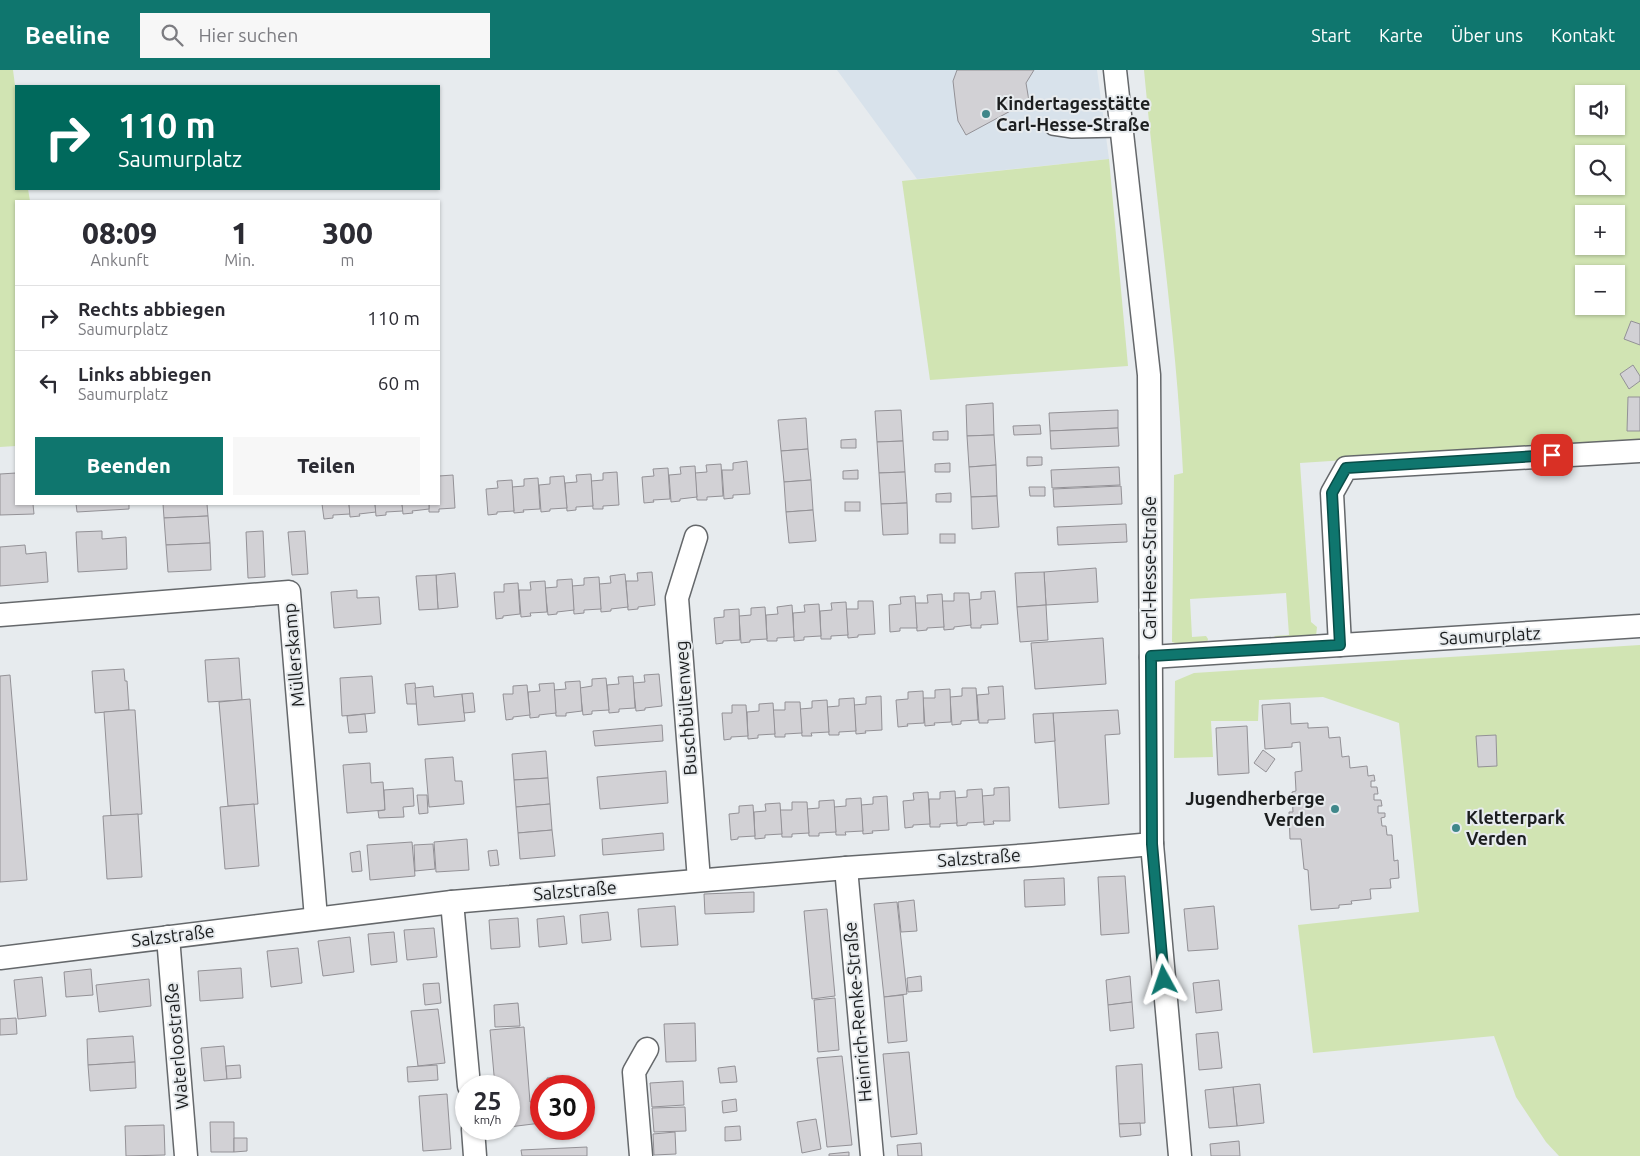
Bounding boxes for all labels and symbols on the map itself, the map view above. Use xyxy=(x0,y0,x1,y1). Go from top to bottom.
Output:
place label: Kindertagesstätte Carl-Hesse-Straße xyxy=(996,93,1150,134)
marker: Kindertagesstätte Carl-Hesse-Straße xyxy=(980,108,992,120)
pin xyxy=(1531,434,1573,476)
street label: Carl-Hesse-Straße xyxy=(1139,496,1159,640)
street label: Müllerskamp xyxy=(278,602,308,708)
street label: Saumurplatz xyxy=(1439,622,1541,648)
street label: Buschbültenweg xyxy=(670,640,700,776)
place label: Jugendherberge Verden xyxy=(1185,788,1325,829)
marker: Jugendherberge Verden xyxy=(1329,803,1341,815)
place label: Kletterpark Verden xyxy=(1466,807,1565,848)
marker: Kletterpark Verden xyxy=(1450,822,1462,834)
street label: Salzstraße xyxy=(937,844,1021,870)
street label: Salzstraße xyxy=(532,876,617,904)
street label: Salzstraße xyxy=(130,920,216,950)
street label: Heinrich-Renke-Straße xyxy=(839,921,875,1103)
position arrow xyxy=(1137,953,1189,1005)
street label: Waterloostraße xyxy=(161,982,191,1110)
speed limit sign: 30 xyxy=(530,1075,595,1140)

